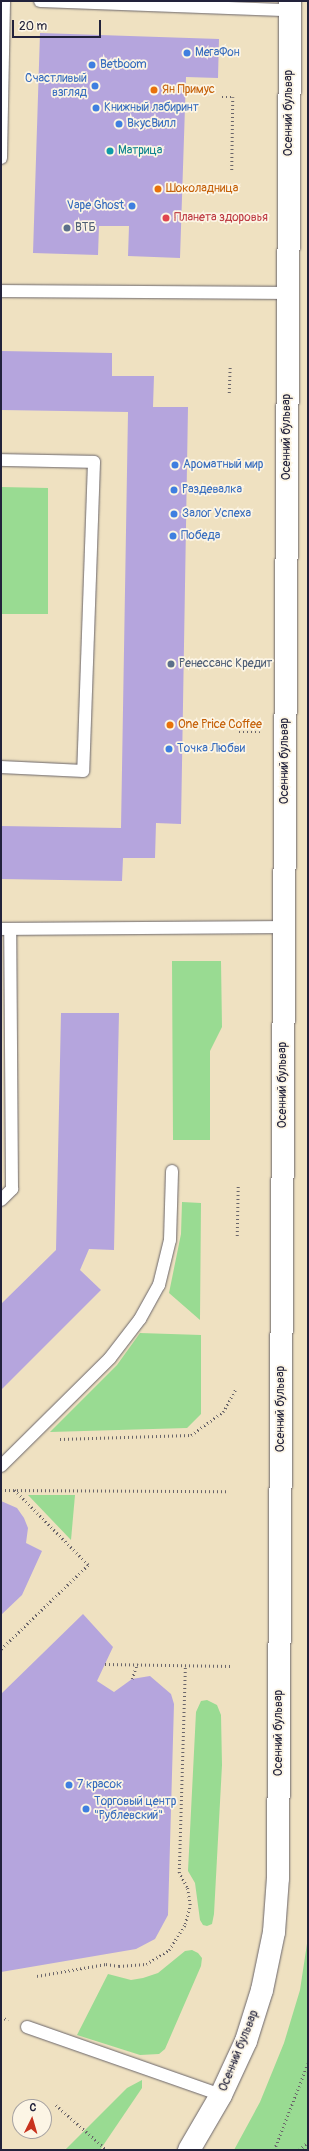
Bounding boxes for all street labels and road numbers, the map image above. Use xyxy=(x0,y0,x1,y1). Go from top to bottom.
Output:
street label: Осенний бульвар xyxy=(282,70,296,156)
street label: Осенний бульвар xyxy=(280,394,294,480)
street label: Осенний бульвар xyxy=(278,718,292,804)
street label: Осенний бульвар xyxy=(276,1042,290,1128)
street label: Осенний бульвар xyxy=(274,1366,288,1452)
street label: Осенний бульвар xyxy=(272,1690,286,1776)
street label: Осенний бульвар xyxy=(216,2008,262,2094)

